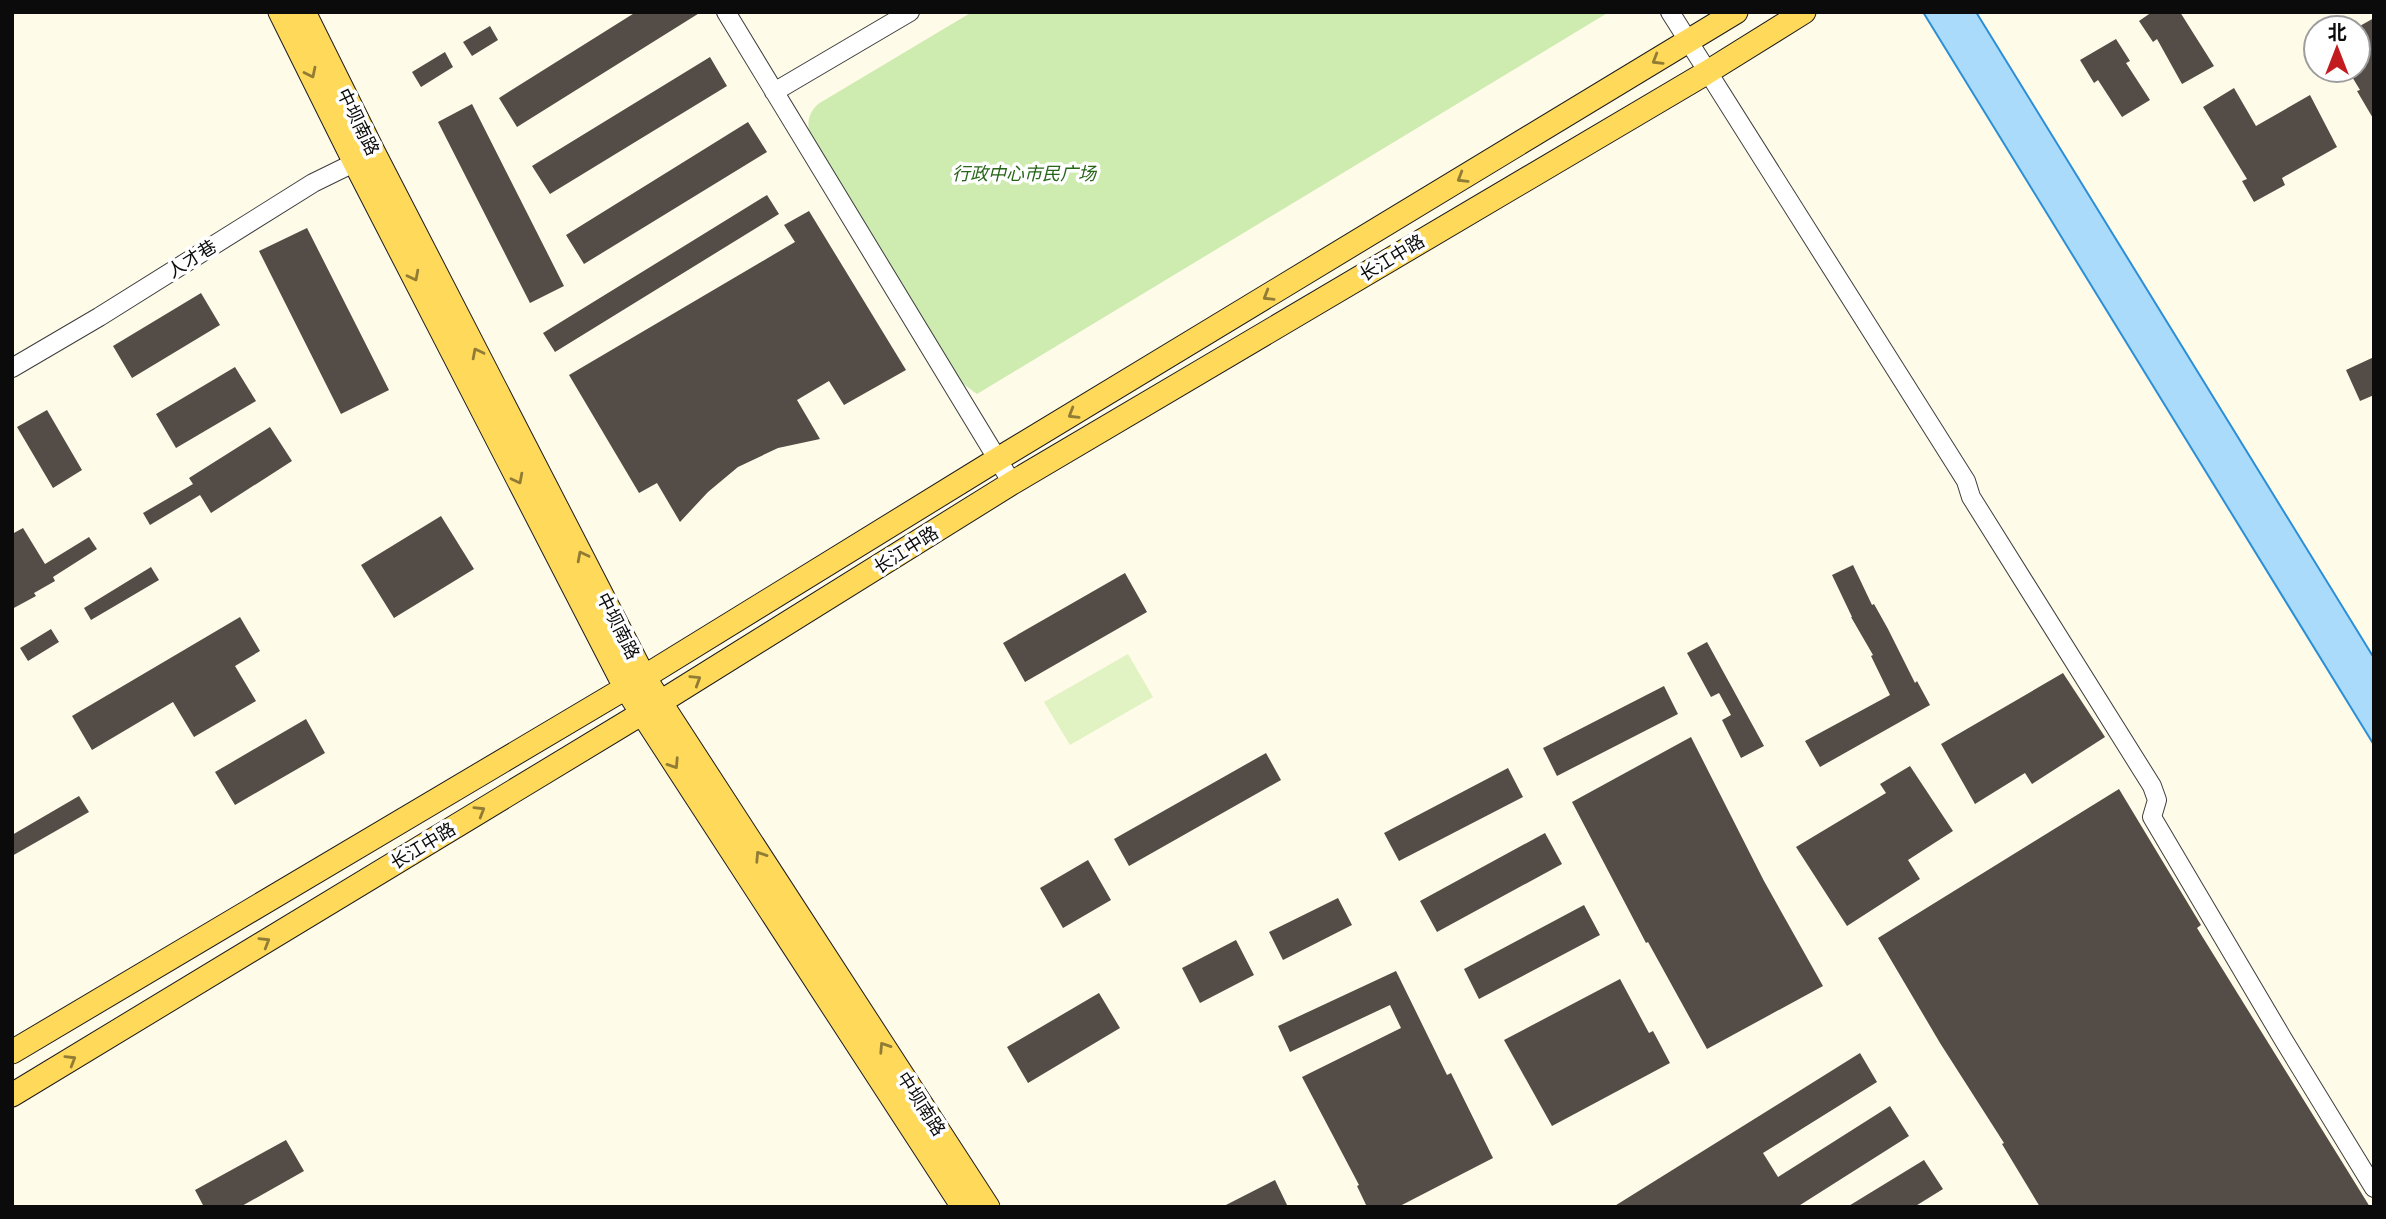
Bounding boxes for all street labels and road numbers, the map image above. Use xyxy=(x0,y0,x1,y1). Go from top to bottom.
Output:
street label: 中坝南路 xyxy=(331,84,385,160)
street label: 长江中路 xyxy=(1354,228,1429,287)
street label: 人才巷 xyxy=(162,234,221,283)
street label: 长江中路 xyxy=(869,520,943,579)
street label: 中坝南路 xyxy=(591,588,646,664)
street label: 长江中路 xyxy=(385,816,460,875)
street label: 中坝南路 xyxy=(891,1067,952,1141)

